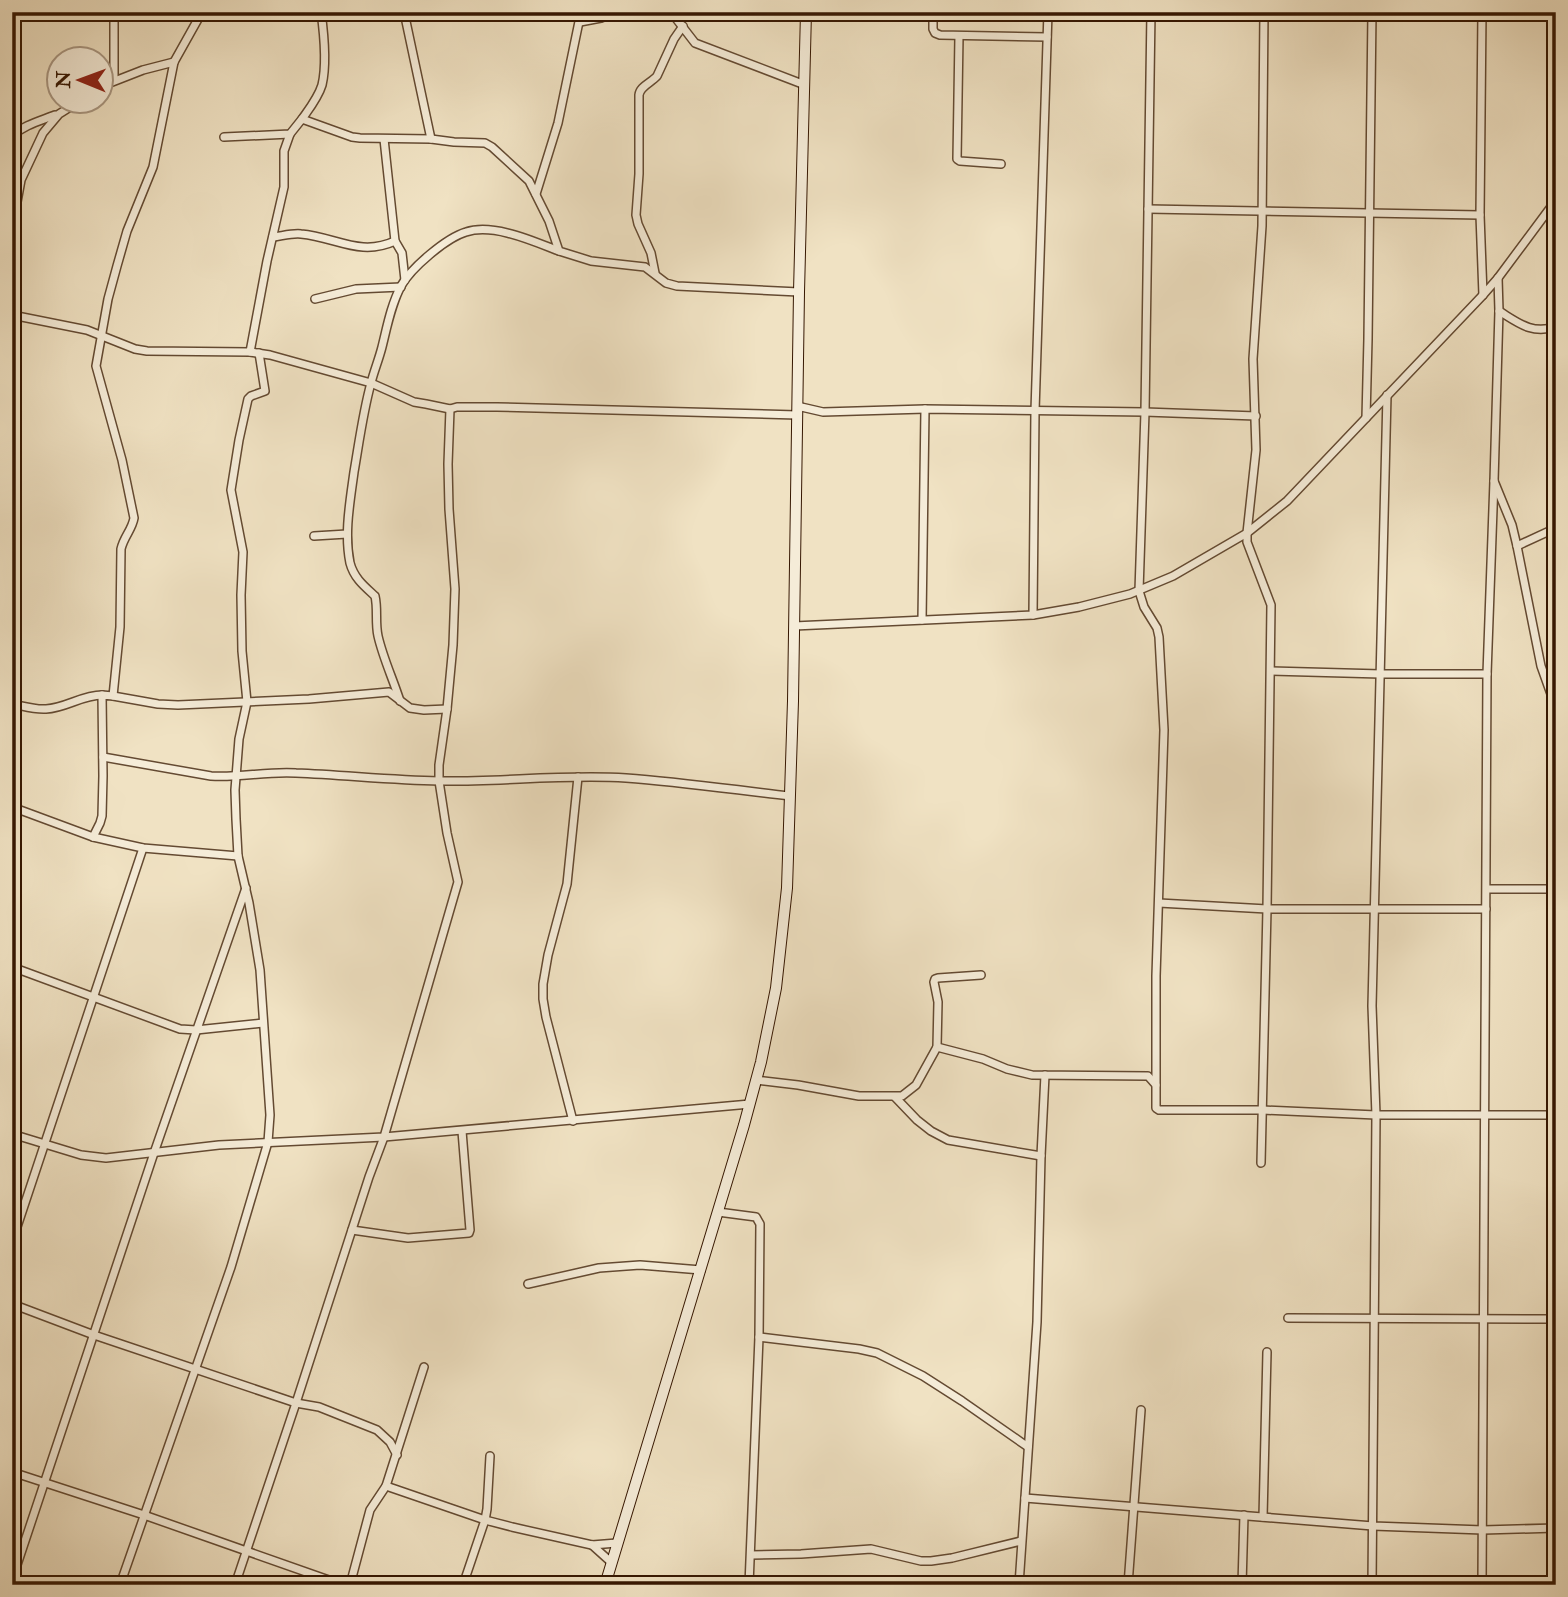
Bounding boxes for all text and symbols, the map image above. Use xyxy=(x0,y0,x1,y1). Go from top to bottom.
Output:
north arrow xyxy=(46,46,116,116)
text: N xyxy=(52,70,76,89)

